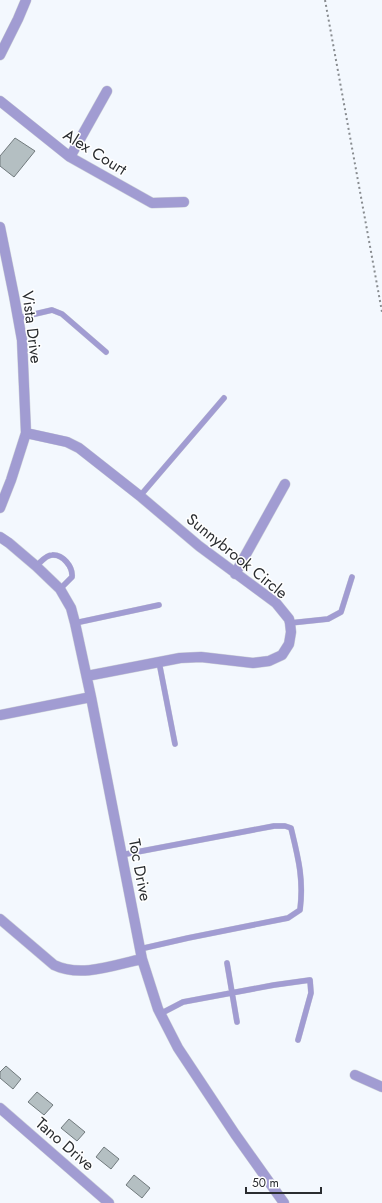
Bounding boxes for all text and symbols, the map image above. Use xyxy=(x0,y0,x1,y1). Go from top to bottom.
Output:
street label: Alex Court xyxy=(59,123,131,181)
street label: Vista Drive xyxy=(16,289,48,365)
street label: Sunnybrook Circle xyxy=(181,508,293,604)
street label: Toc Drive xyxy=(123,837,157,903)
street label: Tano Drive xyxy=(31,1112,99,1176)
scale bar xyxy=(246,1169,321,1195)
text: 50 m xyxy=(252,1174,279,1192)

